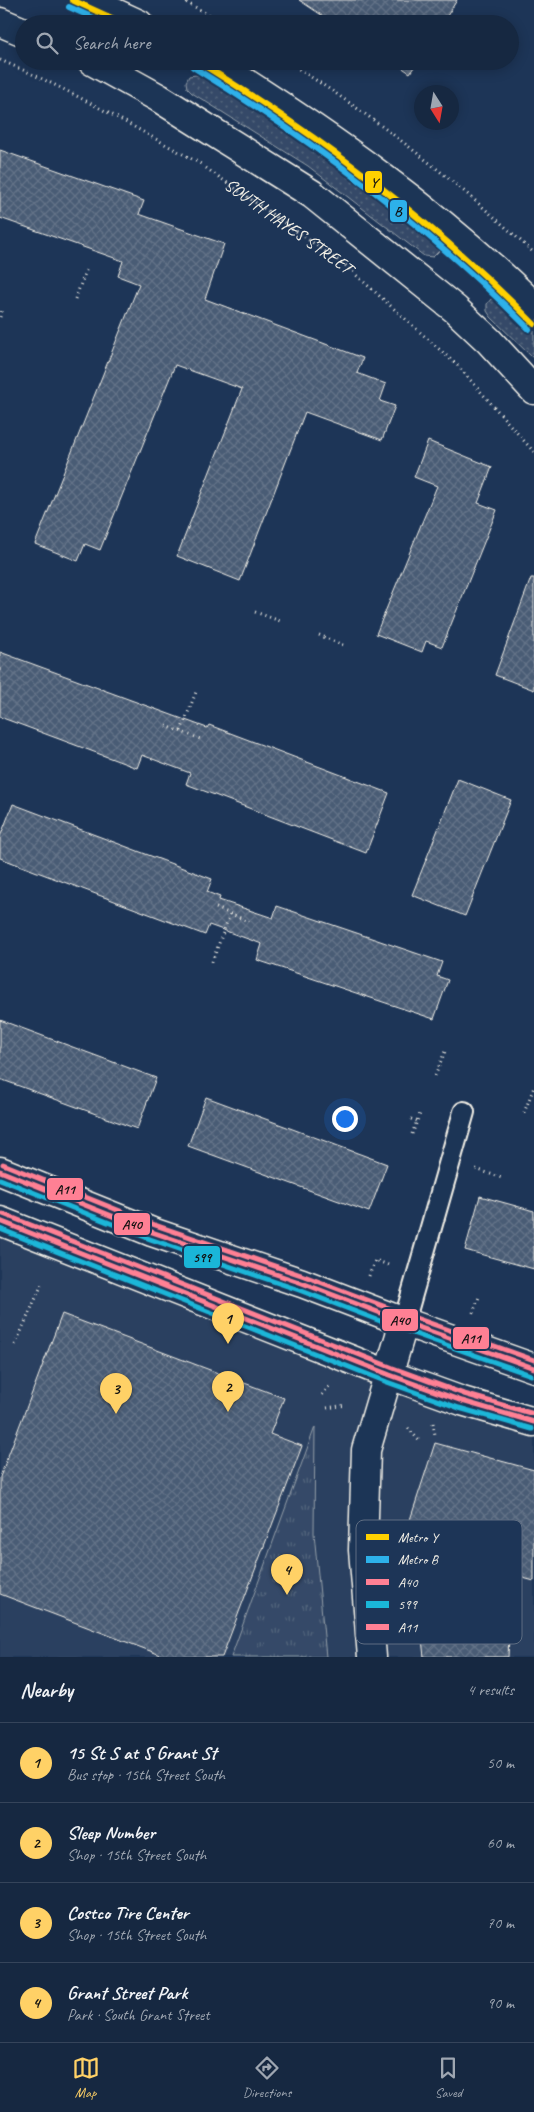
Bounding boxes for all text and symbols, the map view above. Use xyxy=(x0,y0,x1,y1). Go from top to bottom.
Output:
search box xyxy=(15,15,519,70)
icon: search xyxy=(33,29,61,57)
text: Search here xyxy=(73,31,150,55)
north arrow xyxy=(414,85,459,130)
line badge: Y xyxy=(364,170,383,194)
street label: SOUTH HAYES STREET xyxy=(220,173,361,281)
text: Y xyxy=(370,174,380,191)
line badge: B xyxy=(389,199,408,223)
text: B xyxy=(394,203,403,220)
your location xyxy=(332,1106,358,1132)
line badge: A11 xyxy=(46,1177,84,1201)
text: A11 xyxy=(55,1181,77,1198)
line badge: A40 xyxy=(113,1212,151,1236)
text: A40 xyxy=(122,1216,144,1233)
line badge: 599 xyxy=(183,1245,221,1269)
text: 599 xyxy=(193,1249,213,1266)
pin: 1 xyxy=(212,1303,244,1344)
line badge: A40 xyxy=(381,1308,419,1332)
text: A40 xyxy=(390,1312,412,1329)
line badge: A11 xyxy=(452,1326,490,1350)
text: A11 xyxy=(461,1330,483,1347)
pin: 2 xyxy=(212,1371,244,1412)
pin: 3 xyxy=(100,1373,132,1414)
legend xyxy=(356,1520,522,1644)
text: Metro Y xyxy=(398,1529,440,1546)
text: Metro B xyxy=(398,1551,440,1568)
pin: 4 xyxy=(271,1554,303,1595)
text: A40 xyxy=(398,1574,419,1591)
text: 599 xyxy=(398,1596,419,1613)
text: A11 xyxy=(398,1619,418,1636)
text: Nearby xyxy=(20,1677,73,1703)
text: 4 results xyxy=(467,1680,514,1700)
text: 15 St S at S Grant St xyxy=(67,1741,216,1765)
text: 1 xyxy=(32,1753,40,1773)
text: 50 m xyxy=(487,1753,514,1773)
text: Bus stop · 15th Street South xyxy=(67,1765,225,1785)
text: Sleep Number xyxy=(67,1821,155,1845)
text: 2 xyxy=(32,1833,40,1853)
text: 60 m xyxy=(487,1833,514,1853)
text: Shop · 15th Street South xyxy=(67,1845,206,1865)
text: Costco Tire Center xyxy=(67,1901,189,1925)
text: 3 xyxy=(32,1913,40,1933)
text: 70 m xyxy=(487,1913,514,1933)
text: Shop · 15th Street South xyxy=(67,1925,206,1945)
text: Grant Street Park xyxy=(67,1981,187,2005)
text: 4 xyxy=(32,1993,40,2013)
text: 90 m xyxy=(487,1993,514,2013)
text: Park · South Grant Street xyxy=(67,2005,210,2025)
tab: Map xyxy=(72,2054,100,2101)
tab: Directions xyxy=(243,2054,291,2101)
tab: Saved xyxy=(434,2054,462,2101)

